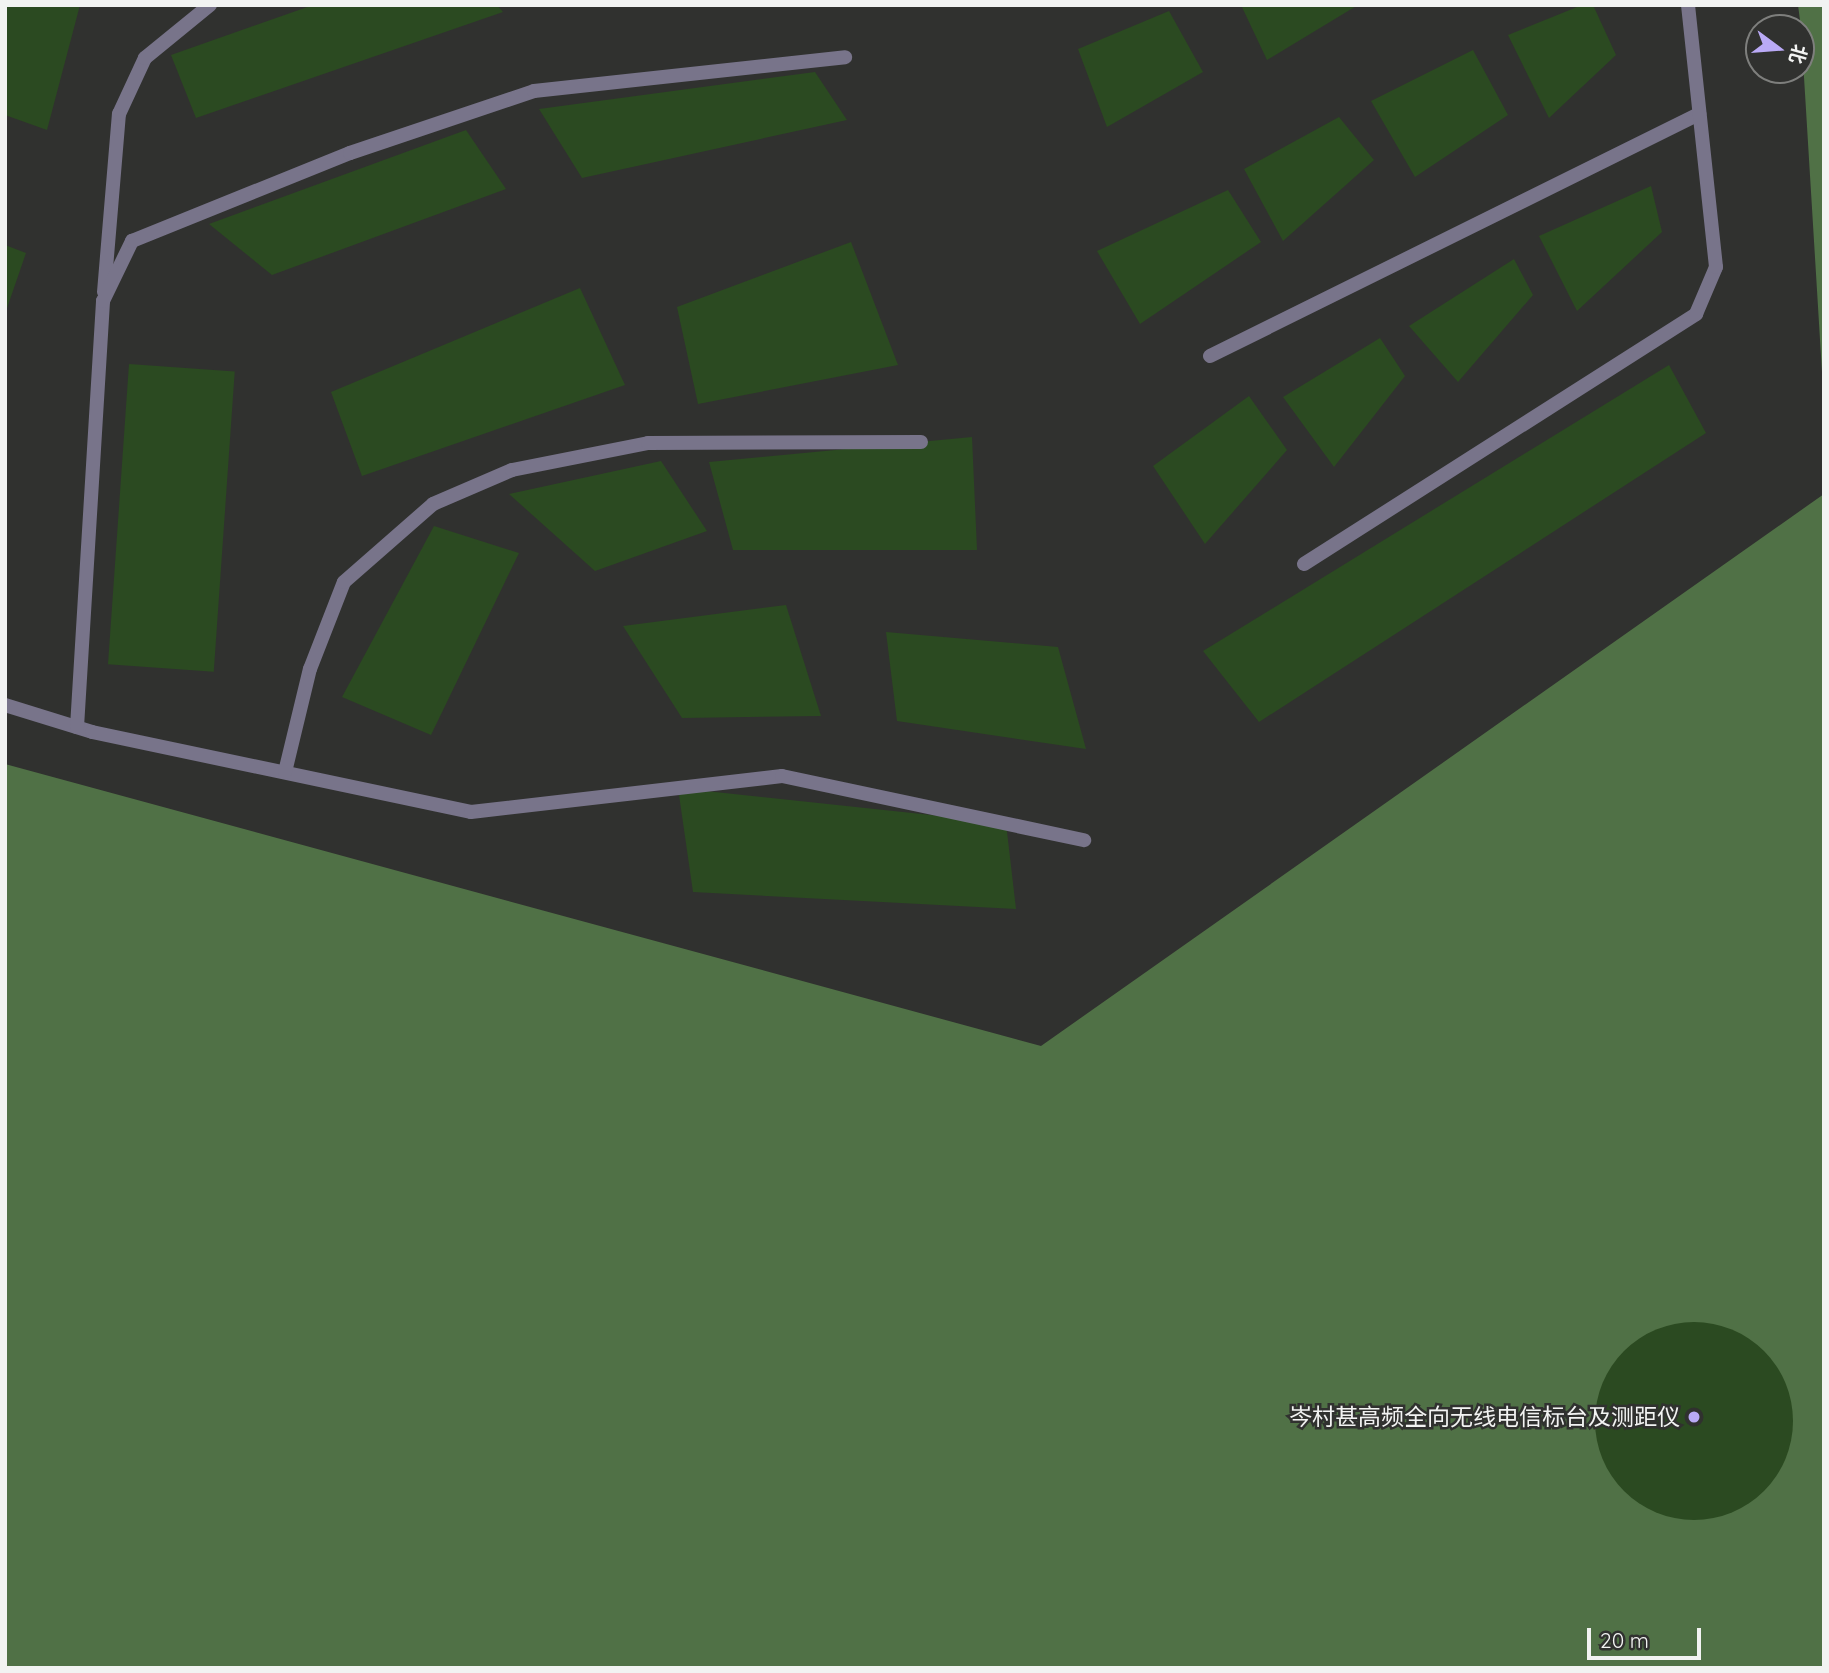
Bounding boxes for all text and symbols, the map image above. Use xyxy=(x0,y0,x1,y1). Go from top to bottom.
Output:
north arrow xyxy=(1745,14,1815,84)
text: 北 xyxy=(1784,42,1812,67)
place label: 岑村甚高频全向无线电信标台及测距仪 xyxy=(1289,1403,1680,1431)
marker: 岑村甚高频全向无线电信标台及测距仪 xyxy=(1686,1409,1702,1425)
scale bar xyxy=(1591,1614,1705,1658)
text: 20 m xyxy=(1600,1627,1649,1653)

